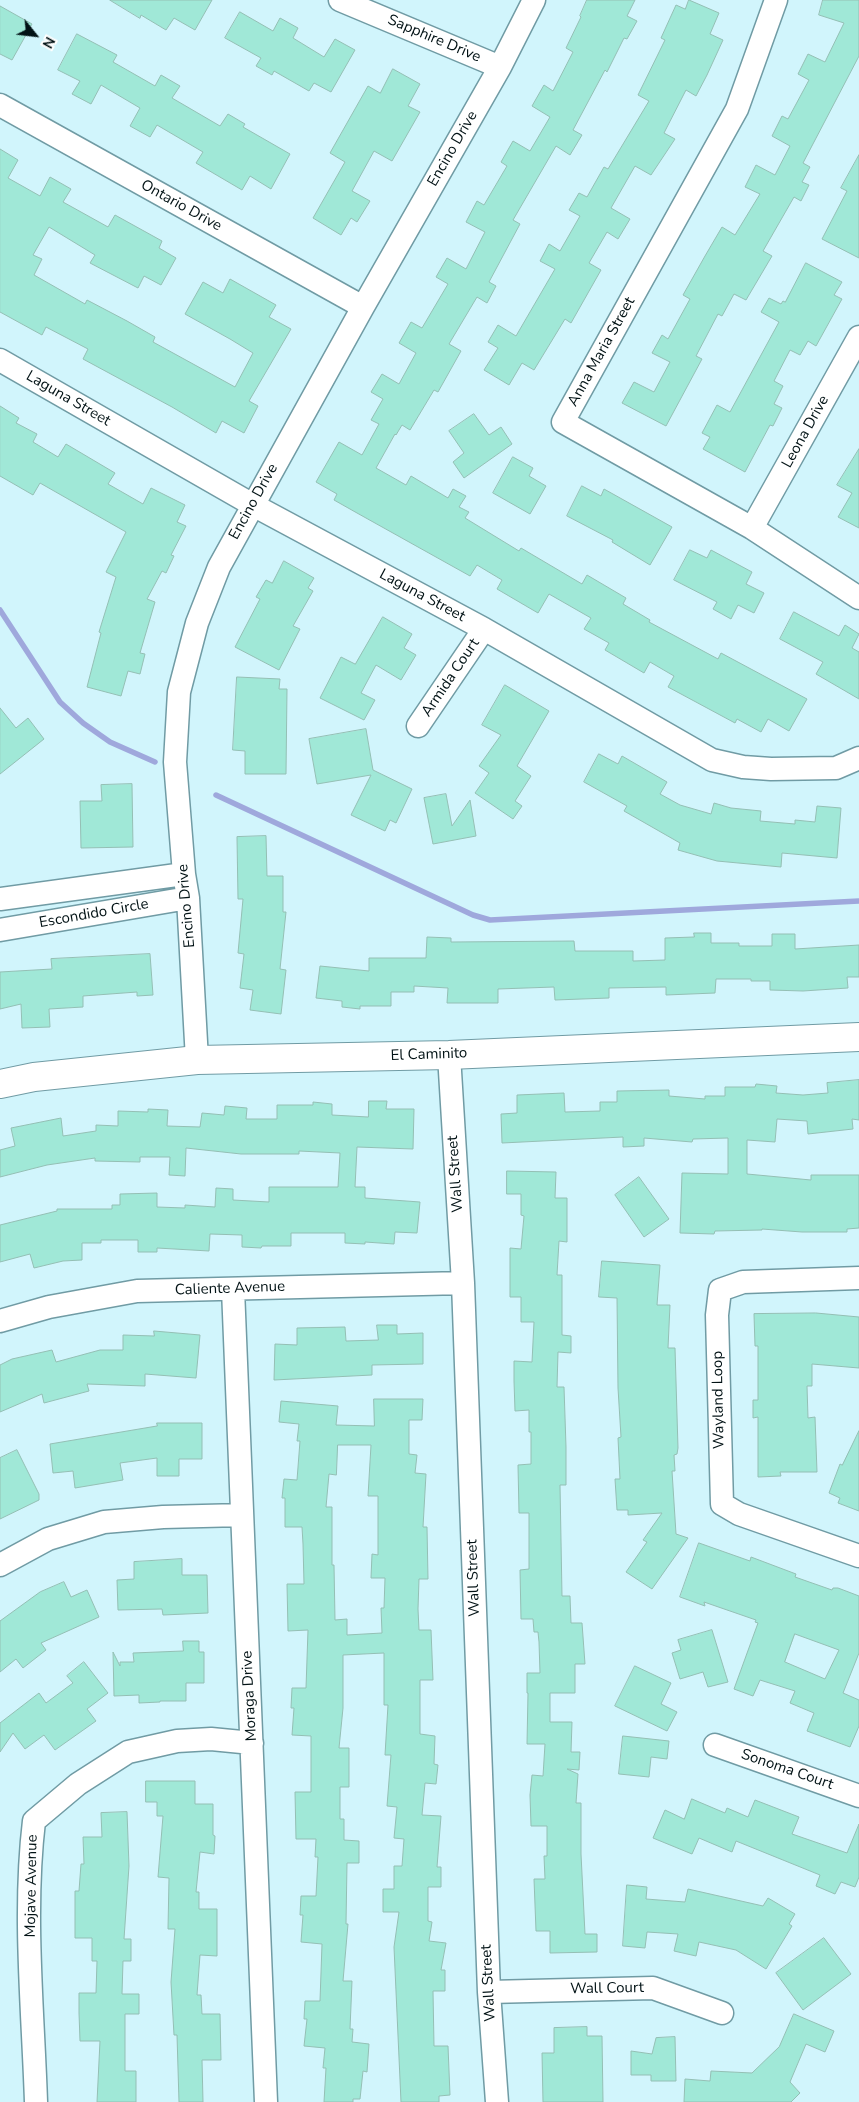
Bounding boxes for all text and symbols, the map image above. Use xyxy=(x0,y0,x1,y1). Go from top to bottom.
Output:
north arrow xyxy=(10,10,60,60)
street label: Sapphire Drive xyxy=(385,11,483,67)
text: N xyxy=(38,33,59,52)
street label: Encino Drive xyxy=(424,108,482,190)
street label: Ontario Drive xyxy=(137,176,225,236)
street label: Anna Maria Street xyxy=(565,294,639,410)
street label: Laguna Street xyxy=(23,368,113,430)
street label: Leona Drive xyxy=(779,393,833,471)
street label: Encino Drive xyxy=(226,461,282,543)
street label: Laguna Street xyxy=(376,566,468,626)
street label: Armida Court xyxy=(418,635,484,721)
street label: Encino Drive xyxy=(174,863,200,949)
street label: Escondido Circle xyxy=(38,896,150,932)
street label: El Caminito xyxy=(390,1045,468,1065)
street label: Wall Street xyxy=(444,1135,468,1213)
street label: Caliente Avenue xyxy=(175,1278,285,1300)
street label: Wayland Loop xyxy=(709,1351,729,1449)
street label: Wall Street xyxy=(464,1539,484,1617)
street label: Moraga Drive xyxy=(239,1650,261,1742)
street label: Sonoma Court xyxy=(738,1746,836,1794)
street label: Mojave Avenue xyxy=(22,1834,42,1938)
street label: Wall Street xyxy=(478,1944,500,2022)
street label: Wall Court xyxy=(570,1979,644,1999)

